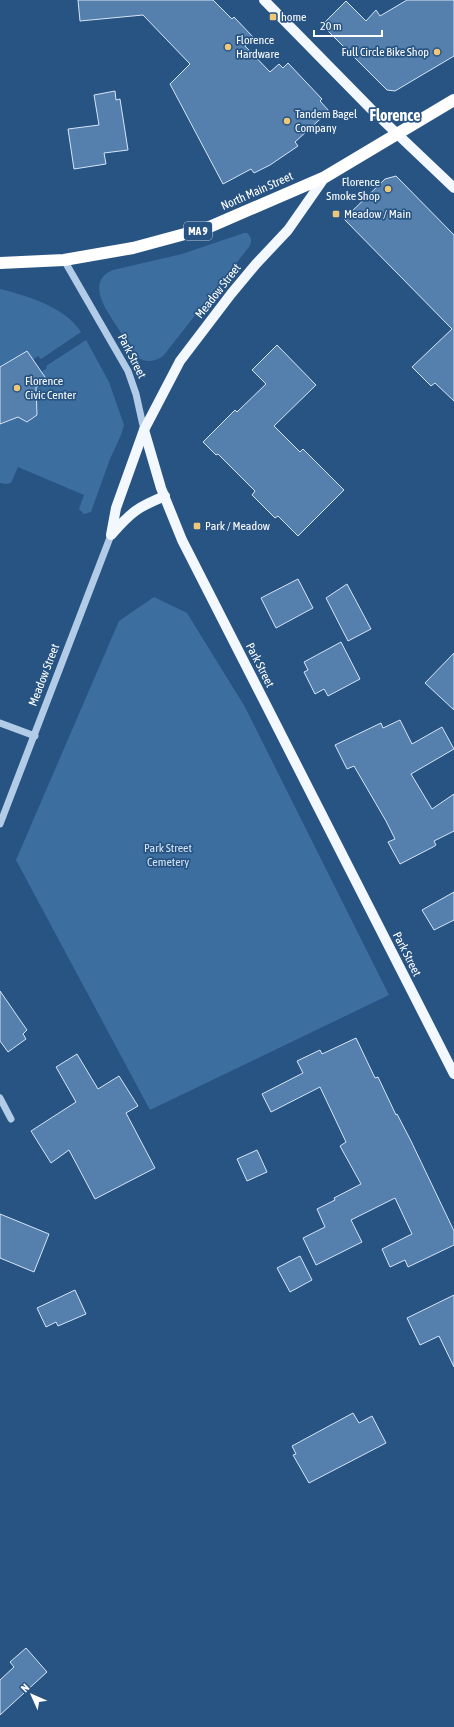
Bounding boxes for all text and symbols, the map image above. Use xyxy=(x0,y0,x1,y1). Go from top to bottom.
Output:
place label: home xyxy=(281,10,307,24)
marker: home xyxy=(268,12,278,22)
scale bar xyxy=(314,12,382,38)
text: 20 m xyxy=(320,19,342,33)
place label: Florence Hardware xyxy=(236,33,279,61)
marker: Florence Hardware xyxy=(223,42,233,52)
place label: Full Circle Bike Shop xyxy=(341,45,429,59)
marker: Full Circle Bike Shop xyxy=(432,47,442,57)
district label: Florence xyxy=(370,106,420,124)
place label: Tandem Bagel Company xyxy=(295,107,358,135)
marker: Tandem Bagel Company xyxy=(282,116,292,126)
street label: North Main Street xyxy=(219,169,296,213)
place label: Florence Smoke Shop xyxy=(326,175,380,203)
marker: Florence Smoke Shop xyxy=(383,184,393,194)
place label: Meadow / Main xyxy=(344,207,411,221)
marker: Meadow / Main xyxy=(331,209,341,219)
road number: MA 9 xyxy=(184,222,212,240)
street label: Meadow Street xyxy=(192,260,244,321)
street label: Park Street xyxy=(115,331,149,381)
place label: Florence Civic Center xyxy=(25,374,76,402)
marker: Florence Civic Center xyxy=(12,383,22,393)
place label: Park / Meadow xyxy=(205,519,270,533)
marker: Park / Meadow xyxy=(192,521,202,531)
street label: Park Street xyxy=(243,640,277,690)
street label: Meadow Street xyxy=(26,641,62,708)
park label: Park Street Cemetery xyxy=(144,841,193,869)
street label: Park Street xyxy=(390,929,424,979)
north arrow xyxy=(12,1675,52,1715)
text: N xyxy=(18,1681,31,1694)

